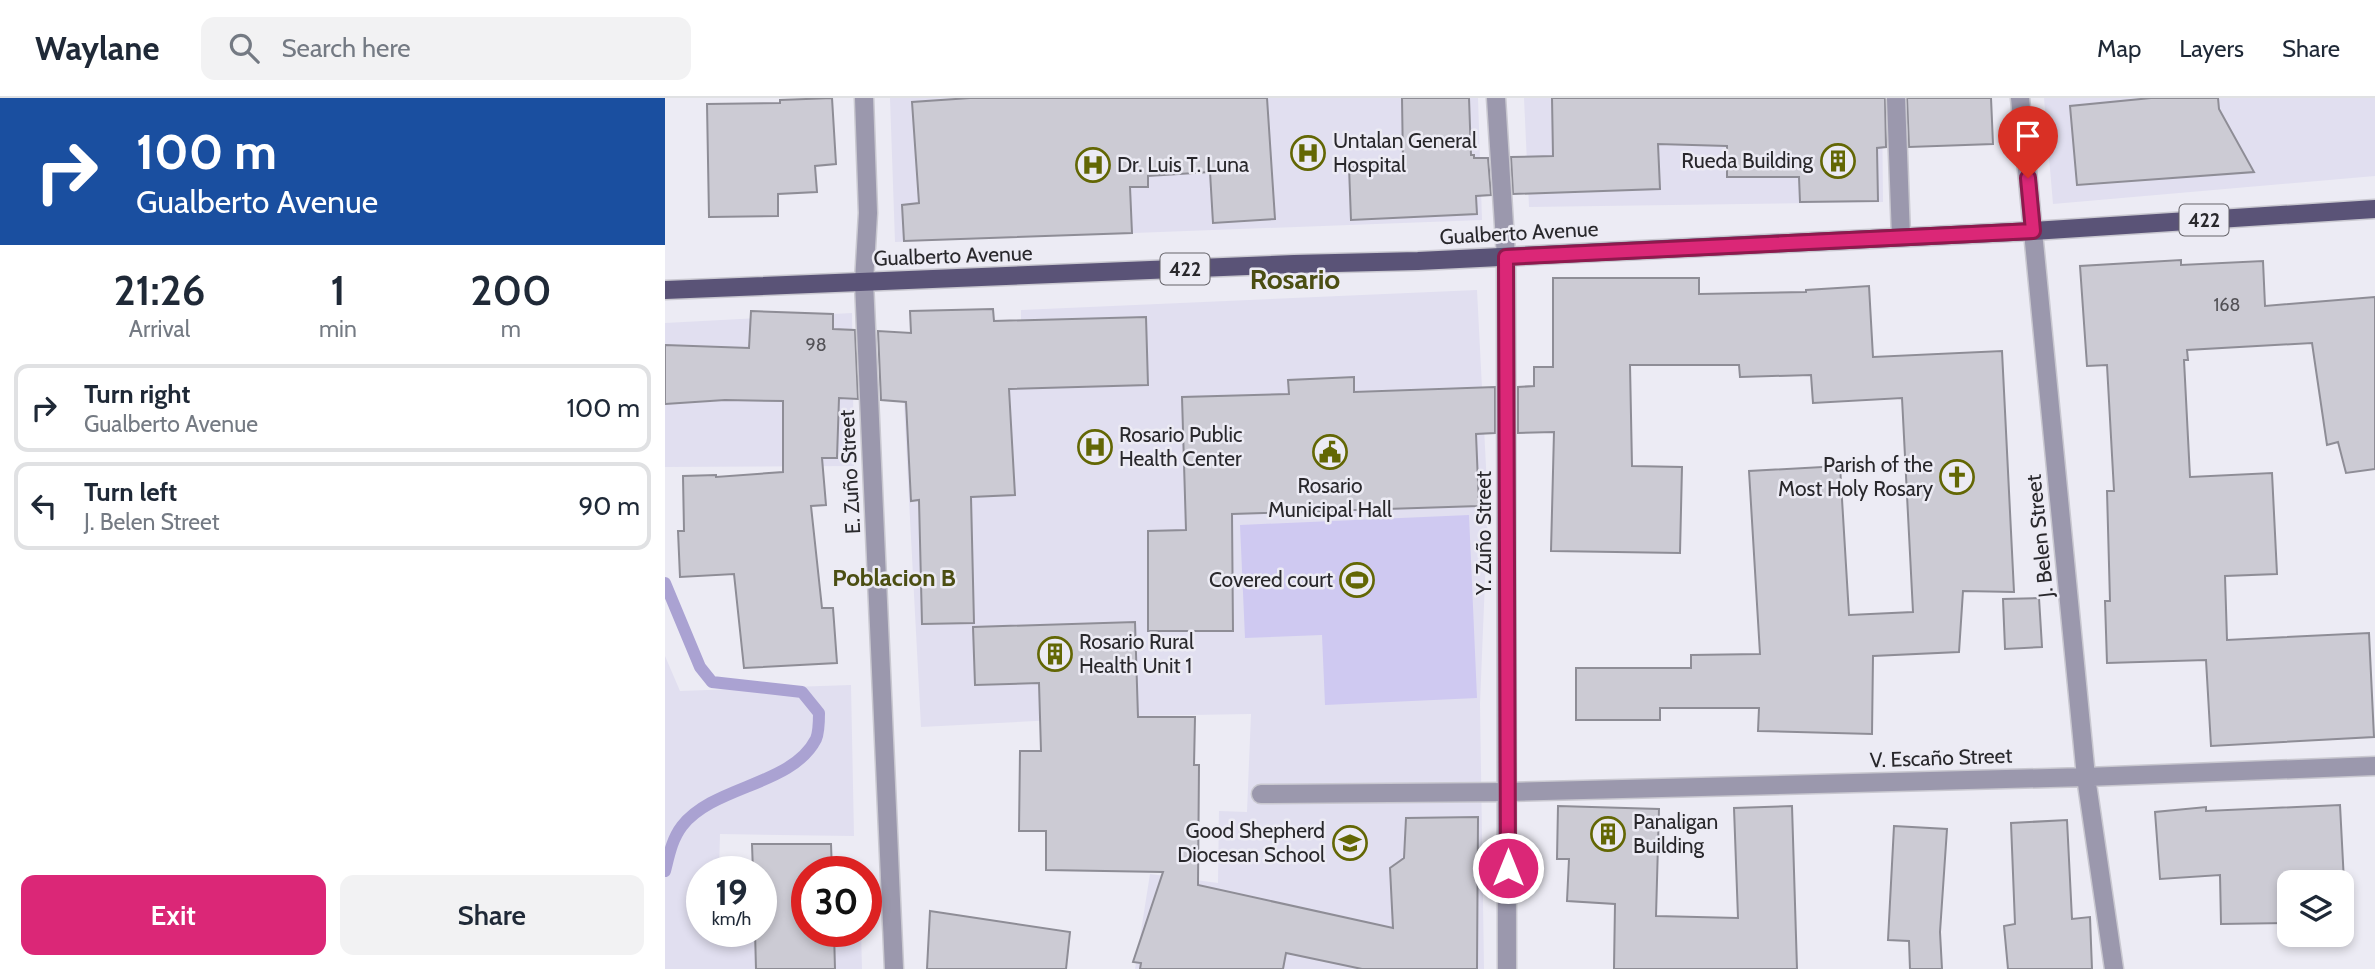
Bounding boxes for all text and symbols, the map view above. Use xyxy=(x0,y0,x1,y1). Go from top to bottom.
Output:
search box xyxy=(201,17,691,80)
text: Waylane xyxy=(35,28,159,68)
icon: search xyxy=(225,29,263,67)
text: Search here xyxy=(281,32,411,64)
text: Map xyxy=(2097,34,2141,63)
text: Layers xyxy=(2179,34,2244,63)
text: Share xyxy=(2282,34,2340,63)
pin xyxy=(1998,106,2058,178)
icon: arrive xyxy=(2009,117,2047,155)
text: 100 m xyxy=(136,122,277,181)
icon: right xyxy=(21,126,112,217)
place label: Untalan General Hospital xyxy=(1333,128,1477,177)
hospital icon: Untalan General Hospital xyxy=(1289,134,1327,172)
building icon: Rueda Building xyxy=(1819,142,1857,180)
hospital icon: Dr. Luis T. Luna xyxy=(1074,146,1112,184)
place label: Rueda Building xyxy=(1681,148,1814,173)
place label: Dr. Luis T. Luna xyxy=(1117,152,1249,177)
text: Gualberto Avenue xyxy=(136,182,378,221)
road number: 422 xyxy=(2179,204,2229,236)
street label: Gualberto Avenue xyxy=(1439,216,1599,249)
street label: Gualberto Avenue xyxy=(873,240,1033,271)
road number: 422 xyxy=(1161,253,1209,284)
district label: Rosario xyxy=(1250,262,1340,296)
text: 21:26 xyxy=(113,264,205,316)
text: 1 xyxy=(330,264,345,316)
text: 200 xyxy=(470,264,551,316)
house number: 168 xyxy=(2213,294,2241,316)
text: Arrival xyxy=(129,315,190,343)
text: min xyxy=(319,315,357,343)
text: m xyxy=(501,315,521,343)
house number: 98 xyxy=(805,334,827,356)
text: Turn right xyxy=(84,378,190,410)
icon: right xyxy=(25,389,63,427)
text: 100 m xyxy=(567,392,640,424)
street label: E. Zuño Street xyxy=(834,409,865,535)
text: Gualberto Avenue xyxy=(84,410,258,438)
place label: Rosario Public Health Center xyxy=(1119,422,1242,471)
hospital icon: Rosario Public Health Center xyxy=(1076,428,1114,466)
public building icon: Rosario Municipal Hall xyxy=(1311,433,1349,471)
place label: Parish of the Most Holy Rosary xyxy=(1778,452,1933,501)
church icon: Parish of the Most Holy Rosary xyxy=(1938,458,1976,496)
street label: Y. Zuño Street xyxy=(1471,471,1496,596)
place label: Rosario Municipal Hall xyxy=(1268,473,1392,522)
street label: J. Belen Street xyxy=(2021,473,2059,600)
text: Turn left xyxy=(84,476,177,508)
icon: left xyxy=(25,487,63,525)
text: 90 m xyxy=(578,490,640,522)
text: J. Belen Street xyxy=(84,508,220,536)
sports icon: Covered court xyxy=(1338,561,1376,599)
district label: Poblacion B xyxy=(832,563,956,592)
place label: Covered court xyxy=(1209,567,1333,592)
place label: Rosario Rural Health Unit 1 xyxy=(1079,629,1194,678)
building icon: Rosario Rural Health Unit 1 xyxy=(1036,635,1074,673)
street label: V. Escaño Street xyxy=(1869,743,2013,772)
place label: Panaligan Building xyxy=(1633,809,1718,858)
building icon: Panaligan Building xyxy=(1589,815,1627,853)
place label: Good Shepherd Diocesan School xyxy=(1177,818,1325,867)
school or university icon: Good Shepherd Diocesan School xyxy=(1331,824,1369,862)
position arrow xyxy=(1471,831,1545,905)
speed limit sign: 30 xyxy=(791,856,882,947)
map controls xyxy=(2277,870,2354,947)
button: layers xyxy=(2277,870,2354,947)
text: 19 xyxy=(715,871,748,914)
button: Exit xyxy=(21,875,326,955)
button: Share xyxy=(340,875,644,955)
text: km/h xyxy=(712,908,751,930)

